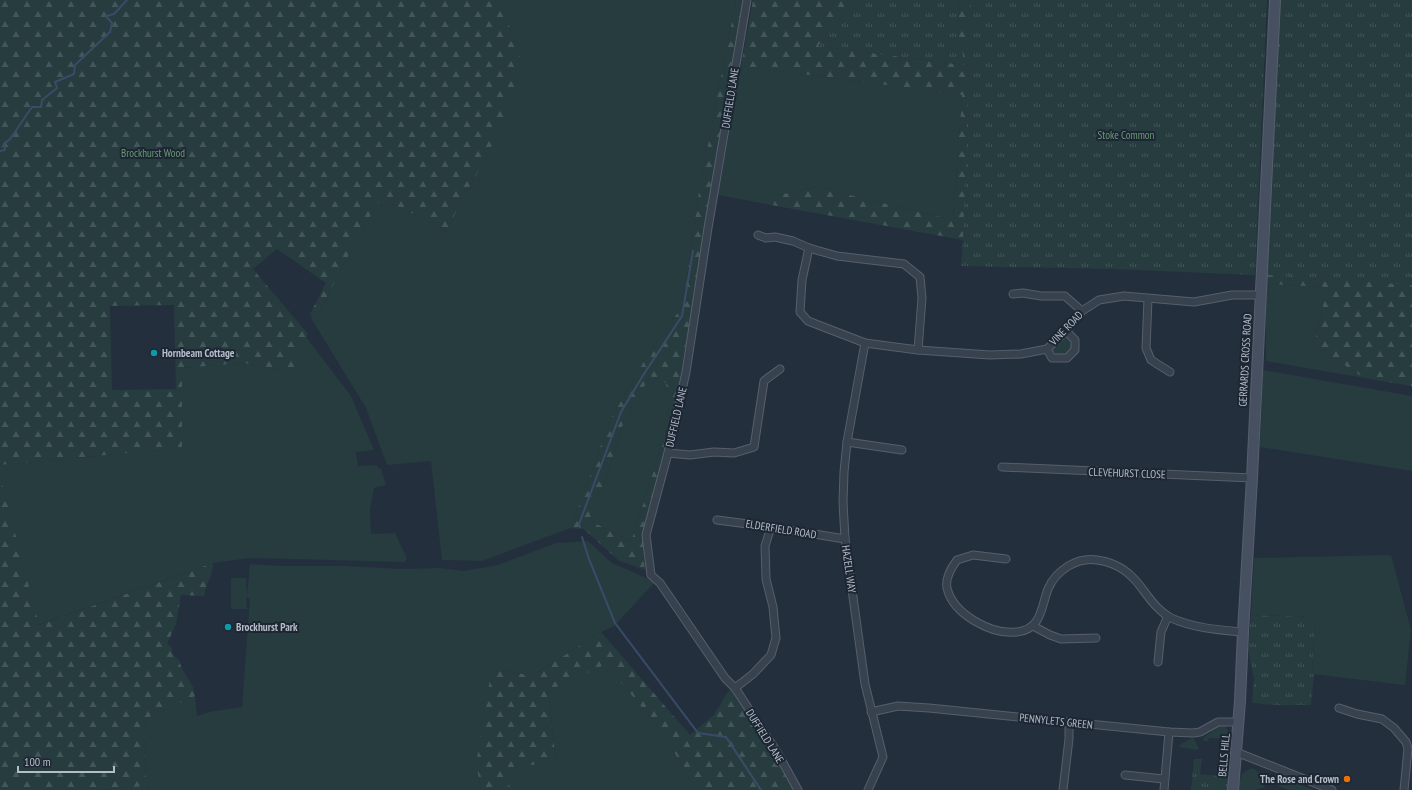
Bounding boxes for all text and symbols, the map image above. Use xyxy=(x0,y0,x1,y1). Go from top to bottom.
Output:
street label: DUFFIELD LANE xyxy=(718,67,742,129)
park label: Stoke Common xyxy=(1098,128,1155,142)
park label: Brockhurst Wood xyxy=(121,146,185,160)
street label: VINE ROAD xyxy=(1046,308,1086,349)
street label: GERRARDS CROSS ROAD xyxy=(1236,313,1254,407)
place label: Hornbeam Cottage xyxy=(162,346,235,360)
marker: Hornbeam Cottage xyxy=(149,348,159,358)
street label: DUFFIELD LANE xyxy=(662,385,690,448)
street label: CLEVEHURST CLOSE xyxy=(1088,465,1166,481)
street label: ELDERFIELD ROAD xyxy=(745,517,818,542)
street label: HAZELL WAY xyxy=(839,544,859,594)
place label: Brockhurst Park xyxy=(236,620,298,634)
marker: Brockhurst Park xyxy=(223,622,233,632)
street label: DUFFIELD LANE xyxy=(743,706,787,766)
street label: PENNYLETS GREEN xyxy=(1019,710,1094,732)
street label: BELLS HILL xyxy=(1215,732,1233,777)
scale bar xyxy=(18,748,114,774)
text: 100 m xyxy=(24,754,51,769)
place label: The Rose and Crown xyxy=(1260,772,1339,786)
marker: The Rose and Crown xyxy=(1342,774,1352,784)

